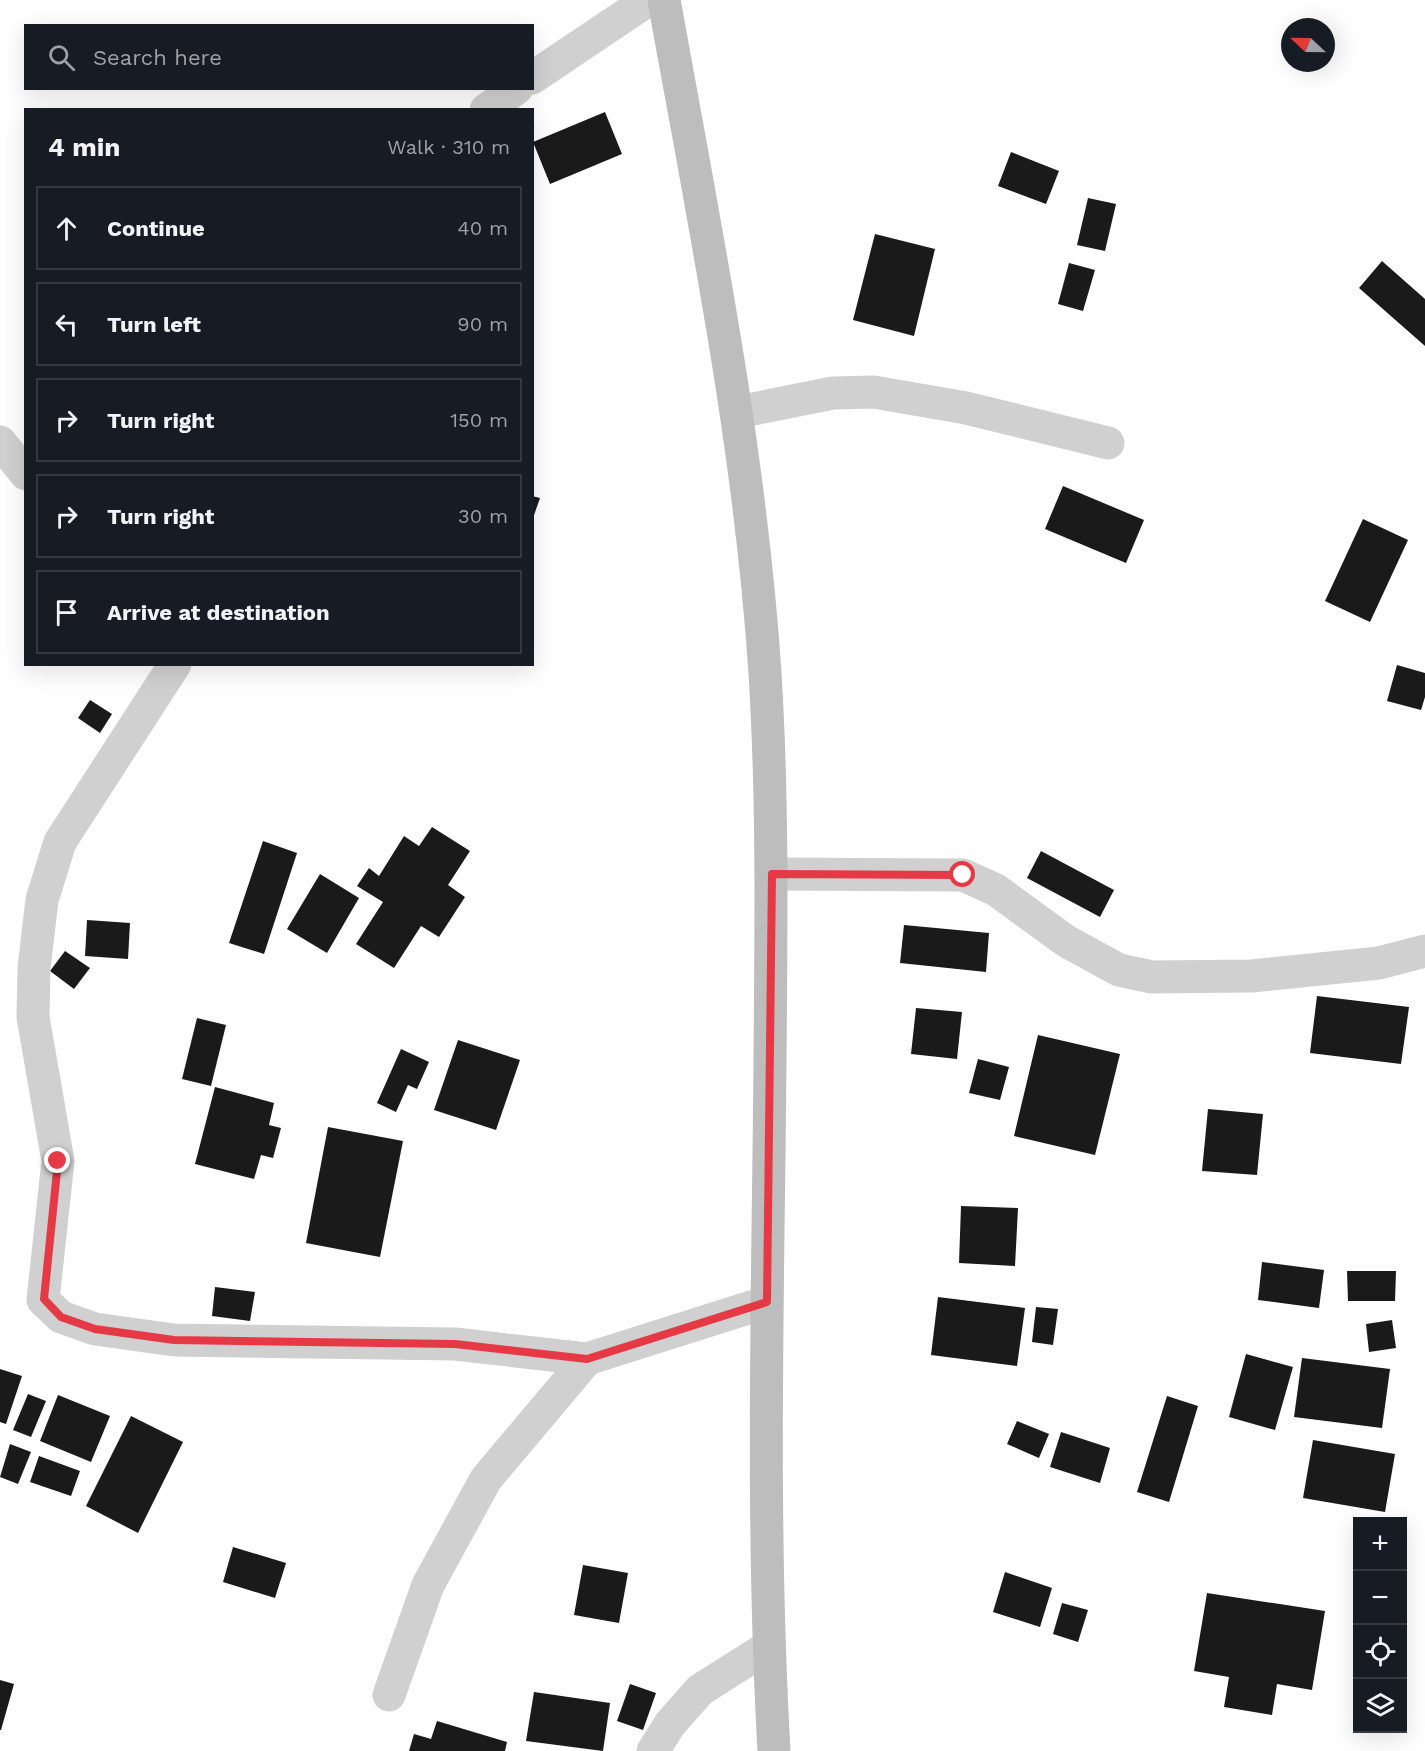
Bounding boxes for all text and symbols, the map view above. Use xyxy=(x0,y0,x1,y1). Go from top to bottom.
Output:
north arrow xyxy=(1281,18,1335,72)
search box xyxy=(24,24,534,90)
icon: search xyxy=(45,41,78,74)
text: Search here xyxy=(93,45,222,70)
text: 4 min xyxy=(48,132,120,162)
text: Walk · 310 m xyxy=(387,135,510,159)
icon: ahead xyxy=(50,212,83,245)
text: Continue xyxy=(107,216,205,241)
text: 40 m xyxy=(457,216,508,240)
icon: left xyxy=(50,308,83,341)
text: Turn left xyxy=(107,312,201,337)
text: 90 m xyxy=(457,312,508,336)
icon: right xyxy=(50,404,83,437)
text: Turn right xyxy=(107,408,214,433)
text: 150 m xyxy=(450,408,508,432)
icon: right xyxy=(50,500,83,533)
text: Turn right xyxy=(107,504,214,529)
text: 30 m xyxy=(458,504,508,528)
icon: arrive xyxy=(50,596,83,629)
text: Arrive at destination xyxy=(107,600,330,625)
route start xyxy=(949,861,975,887)
route end xyxy=(44,1147,70,1173)
map controls xyxy=(1353,1517,1407,1733)
button: + xyxy=(1353,1517,1407,1571)
button: − xyxy=(1353,1571,1407,1625)
button: locate xyxy=(1353,1625,1407,1679)
button: layers xyxy=(1353,1679,1407,1733)

